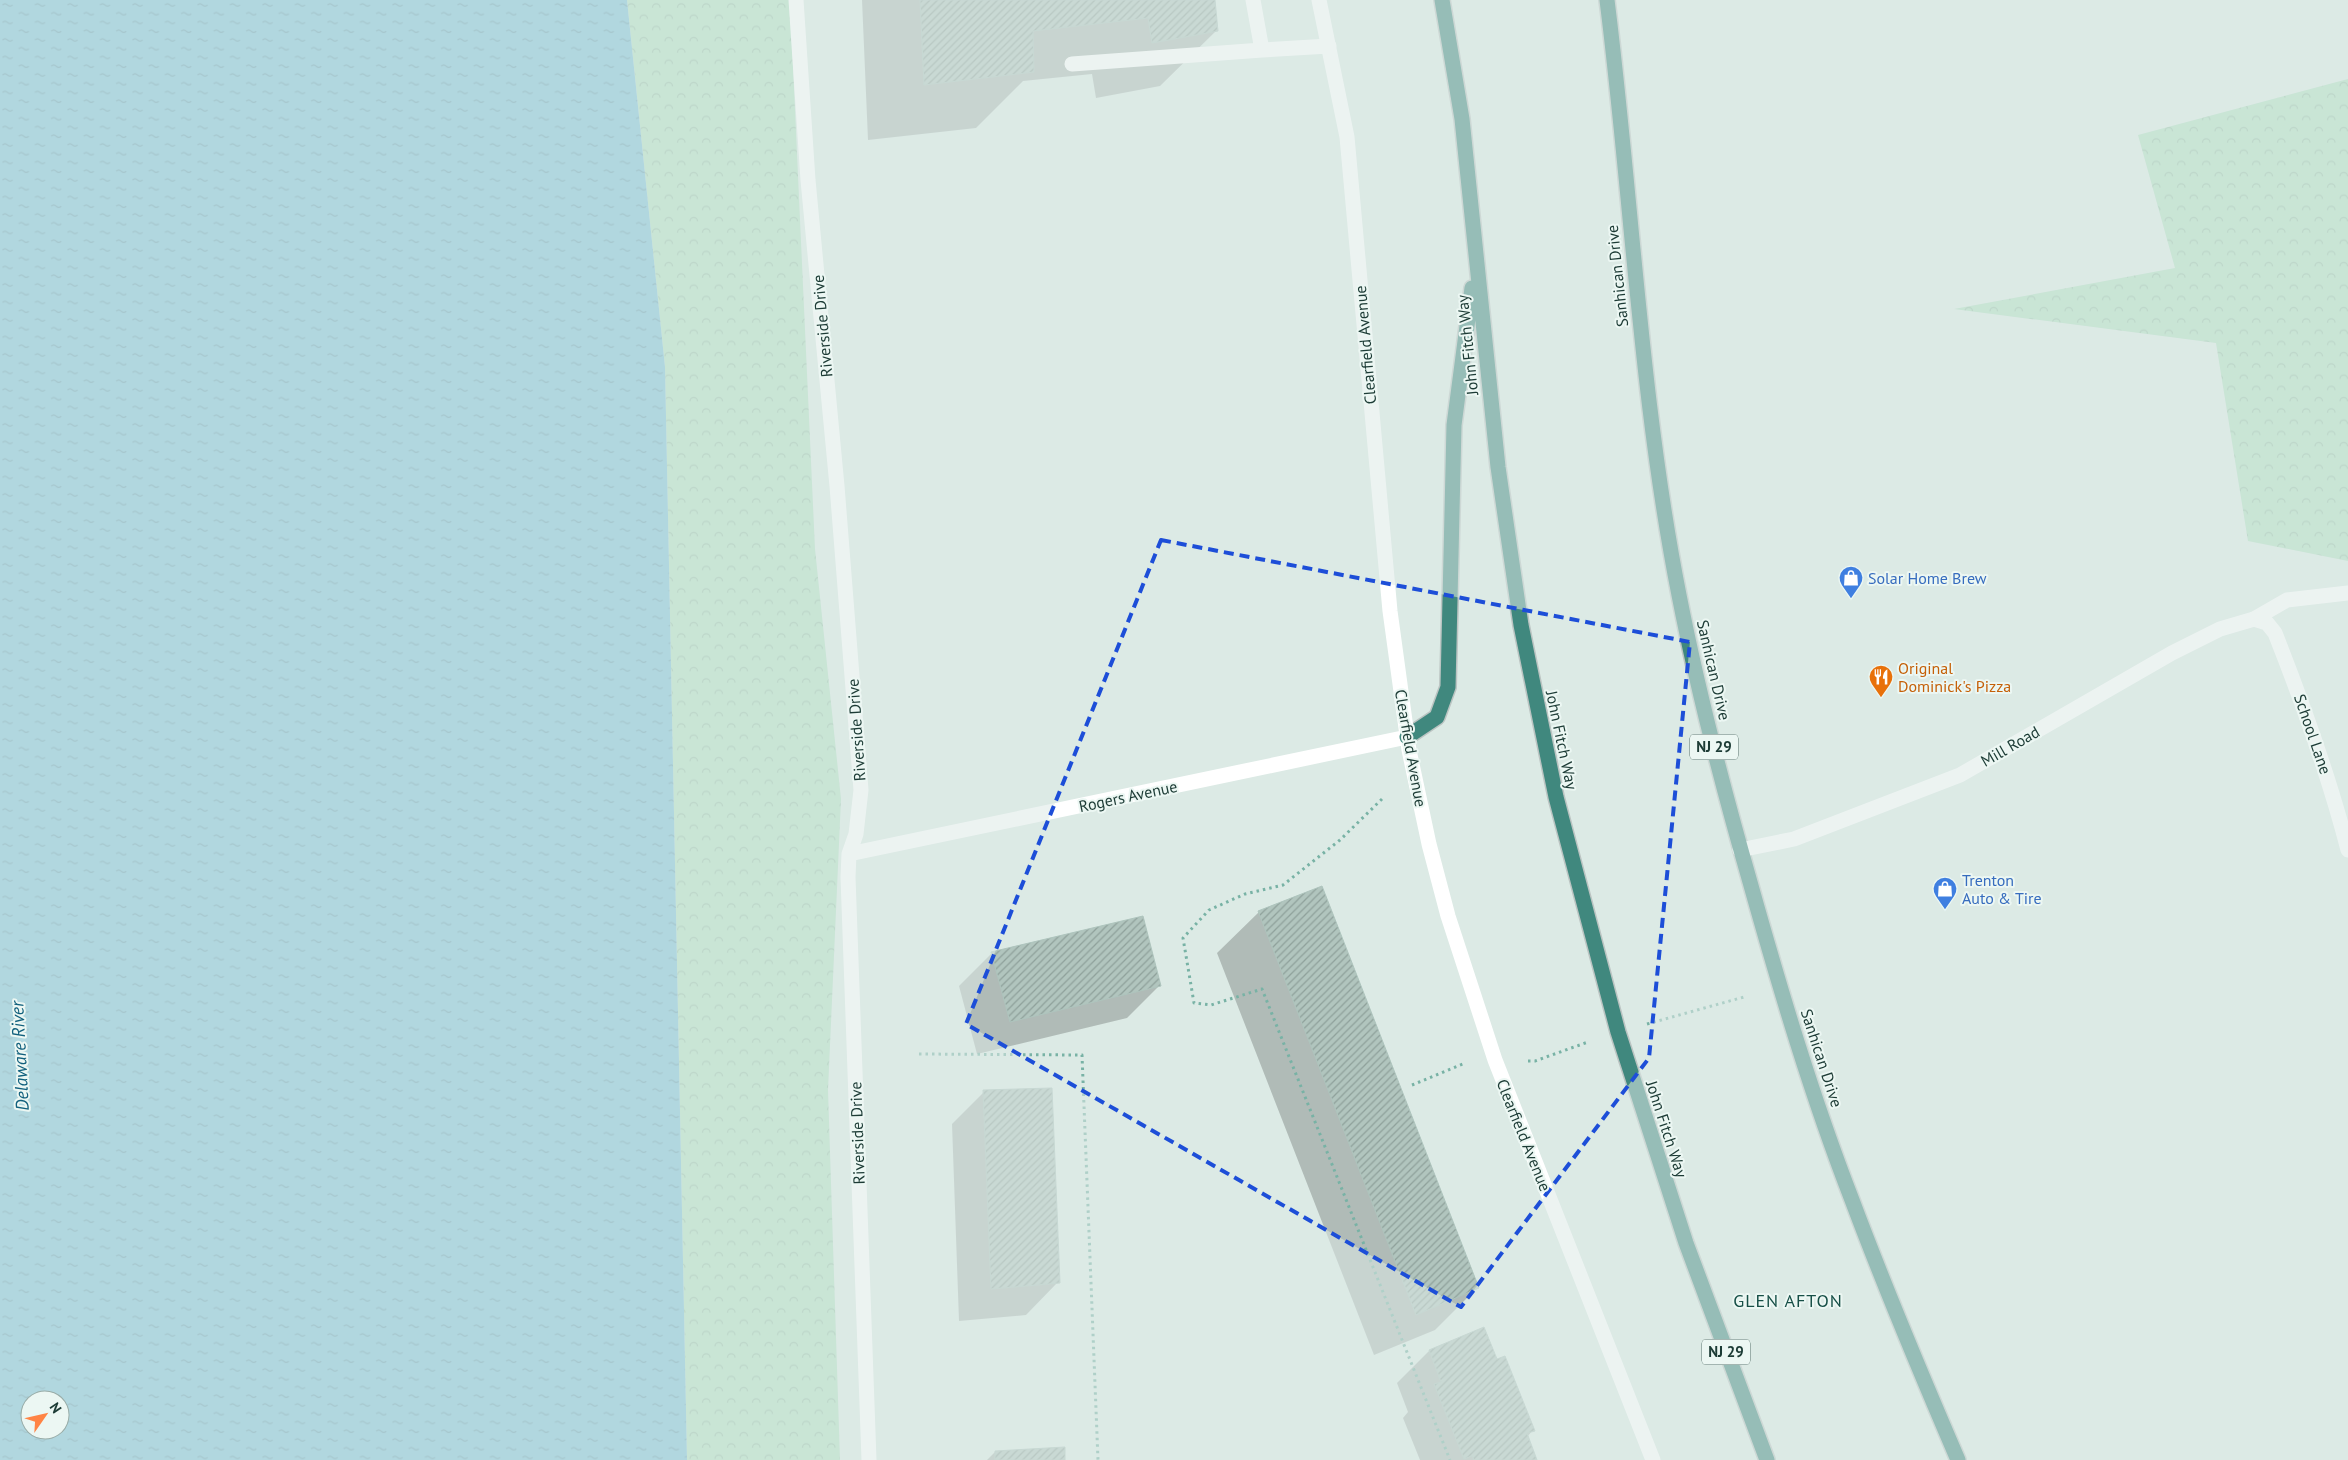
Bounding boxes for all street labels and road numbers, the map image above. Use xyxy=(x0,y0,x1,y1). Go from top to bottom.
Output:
street label: Sanhican Drive xyxy=(1602,224,1632,328)
street label: Riverside Drive xyxy=(808,274,836,378)
street label: Clearfield Avenue xyxy=(1350,285,1380,405)
street label: John Fitch Way xyxy=(1452,293,1482,397)
street label: Sanhican Drive xyxy=(1693,618,1735,722)
street label: Riverside Drive xyxy=(842,678,870,782)
street label: Clearfield Avenue xyxy=(1391,688,1431,808)
street label: John Fitch Way xyxy=(1542,688,1582,792)
street label: School Lane xyxy=(2290,691,2336,777)
street label: Mill Road xyxy=(1977,721,2043,771)
road number: NJ 29 xyxy=(1690,734,1738,760)
street label: Rogers Avenue xyxy=(1077,776,1179,816)
street label: Sanhican Drive xyxy=(1797,1006,1847,1110)
street label: Clearfield Avenue xyxy=(1492,1076,1556,1194)
street label: John Fitch Way xyxy=(1642,1077,1692,1181)
street label: Riverside Drive xyxy=(845,1081,869,1185)
road number: NJ 29 xyxy=(1702,1340,1750,1364)

